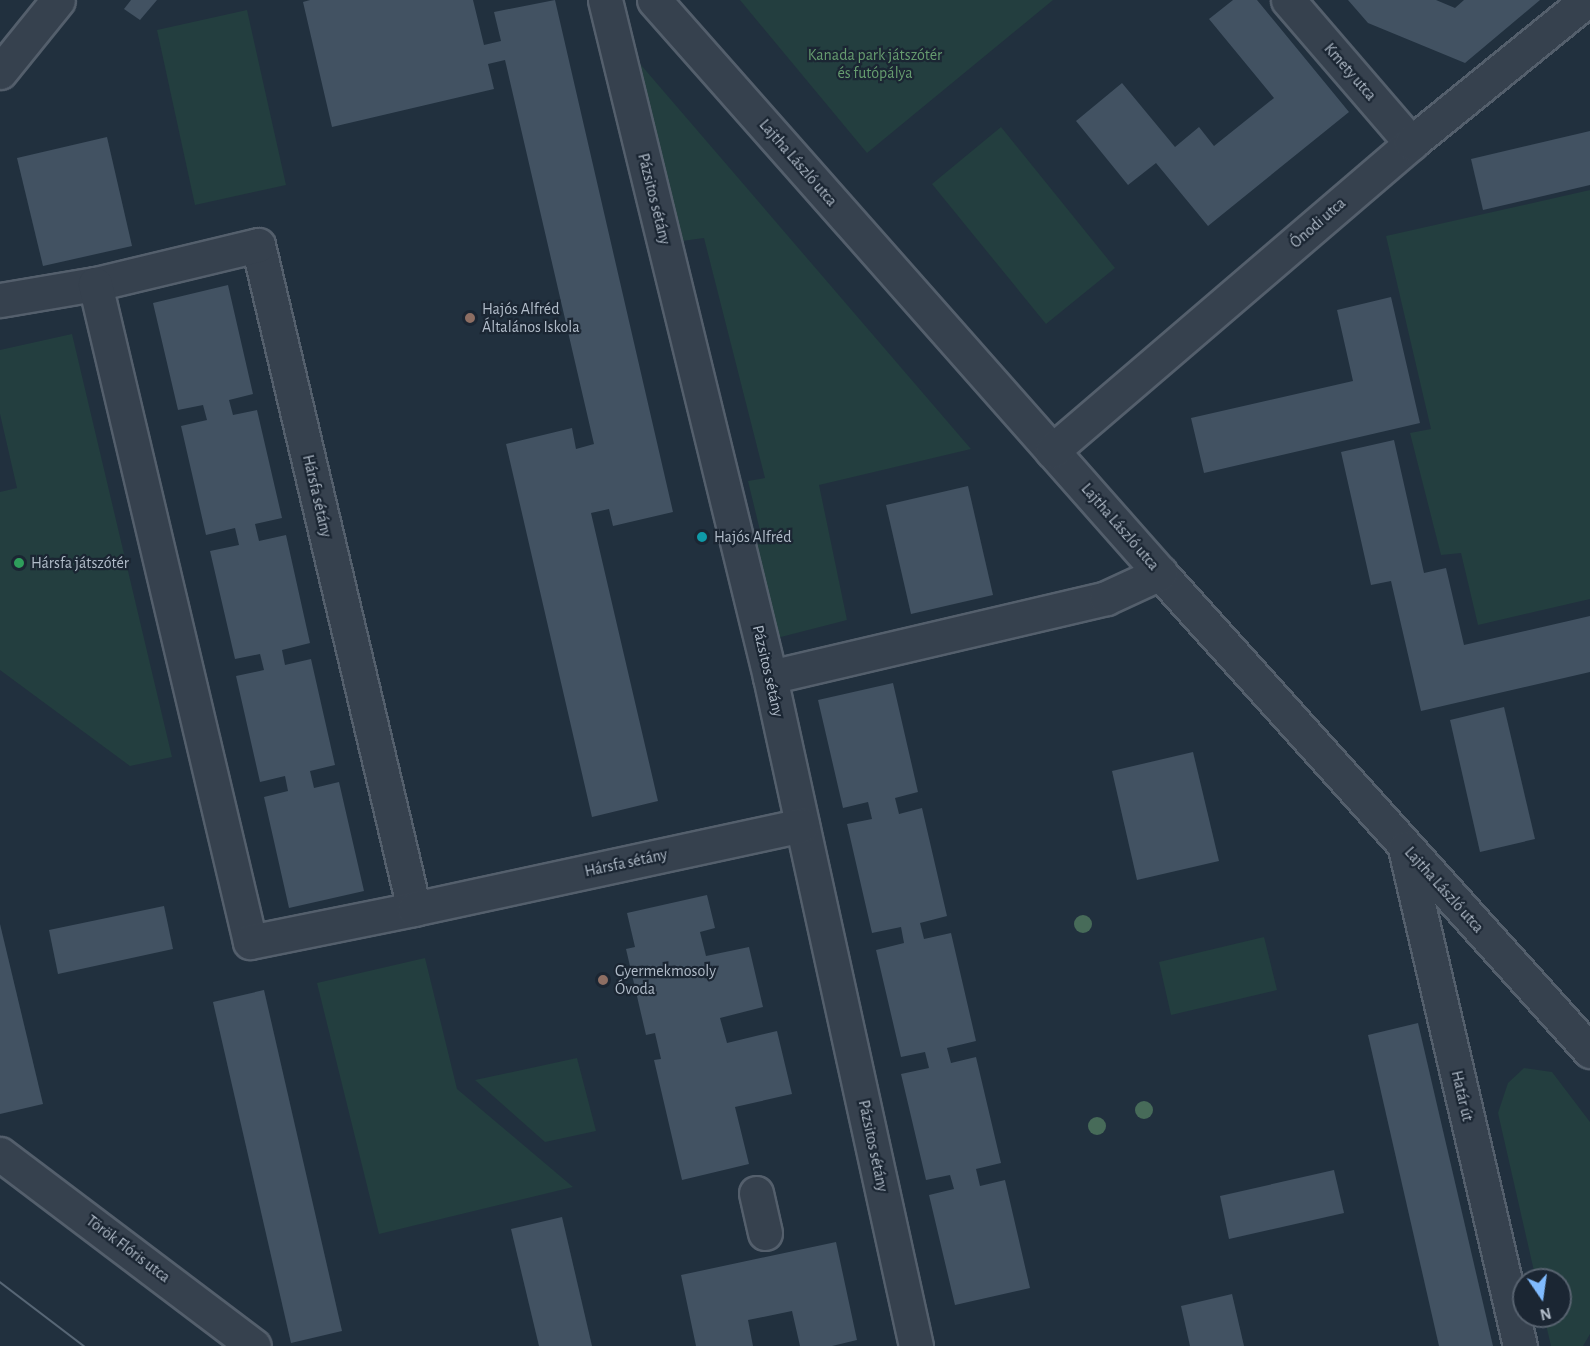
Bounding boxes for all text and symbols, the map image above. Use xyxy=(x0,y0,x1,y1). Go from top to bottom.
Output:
street label: Kmety utca xyxy=(1320,39,1380,105)
park label: Kanada park játszótér és futópálya xyxy=(808,45,942,83)
street label: Lajtha László utca xyxy=(755,116,841,210)
street label: Pázsitos sétány xyxy=(633,151,675,247)
street label: Ónodi utca xyxy=(1286,194,1350,252)
place label: Hajós Alfréd Általános Iskola xyxy=(482,299,580,337)
marker: Hajós Alfréd Általános Iskola xyxy=(463,311,477,325)
street label: Hársfa sétány xyxy=(298,453,336,539)
street label: Lajtha László utca xyxy=(1077,480,1163,574)
place label: Hajós Alfréd xyxy=(714,527,792,547)
marker: Hajós Alfréd xyxy=(695,530,709,544)
place label: Hársfa játszótér xyxy=(31,553,129,573)
marker: Hársfa játszótér xyxy=(12,556,26,570)
street label: Pázsitos sétány xyxy=(748,623,788,719)
street label: Lajtha László utca xyxy=(1400,843,1488,937)
street label: Hársfa sétány xyxy=(583,845,669,881)
place label: Gyermekmosoly Óvoda xyxy=(615,961,716,999)
marker: Gyermekmosoly Óvoda xyxy=(596,973,610,987)
street label: Határ út xyxy=(1447,1069,1477,1123)
street label: Pázsitos sétány xyxy=(854,1098,892,1194)
street label: Török Flóris utca xyxy=(82,1211,174,1287)
north arrow xyxy=(1512,1268,1572,1328)
text: N xyxy=(1538,1305,1553,1323)

